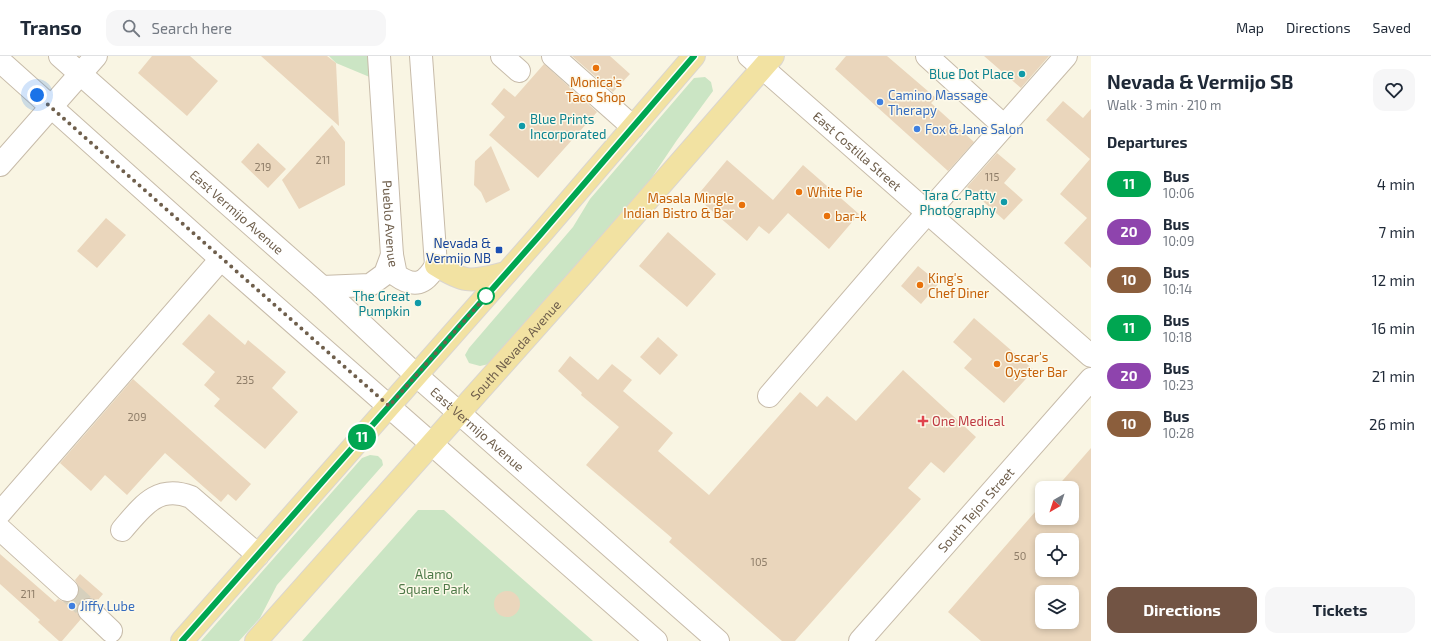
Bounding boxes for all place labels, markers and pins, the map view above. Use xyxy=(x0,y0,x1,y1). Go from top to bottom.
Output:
marker: Monica’s Taco Shop xyxy=(591,63,601,73)
place label: Blue Dot Place xyxy=(929,66,1014,82)
marker: Blue Dot Place xyxy=(1017,69,1027,79)
place label: Monica’s Taco Shop xyxy=(566,74,626,105)
place label: Camino Massage Therapy xyxy=(888,87,988,118)
marker: Camino Massage Therapy xyxy=(875,97,885,107)
place label: Blue Prints Incorporated xyxy=(530,111,606,142)
marker: Blue Prints Incorporated xyxy=(517,121,527,131)
place label: Fox & Jane Salon xyxy=(925,121,1024,137)
marker: Fox & Jane Salon xyxy=(912,124,922,134)
place label: White Pie xyxy=(807,184,863,200)
marker: White Pie xyxy=(794,187,804,197)
place label: Tara C. Patty Photography xyxy=(919,187,996,218)
place label: Masala Mingle Indian Bistro & Bar xyxy=(623,190,734,221)
marker: Tara C. Patty Photography xyxy=(999,197,1009,207)
marker: Masala Mingle Indian Bistro & Bar xyxy=(737,200,747,210)
place label: bar-k xyxy=(835,208,867,224)
marker: bar-k xyxy=(822,211,832,221)
place label: Nevada & Vermijo NB xyxy=(426,235,491,266)
marker: Nevada & Vermijo NB xyxy=(494,245,504,255)
place label: King's Chef Diner xyxy=(928,270,989,301)
marker: King's Chef Diner xyxy=(915,280,925,290)
unlabelled marker xyxy=(477,287,495,305)
place label: The Great Pumpkin xyxy=(353,288,410,319)
marker: The Great Pumpkin xyxy=(413,298,423,308)
place label: Oscar's Oyster Bar xyxy=(1005,349,1067,380)
marker: Oscar's Oyster Bar xyxy=(992,359,1002,369)
place label: One Medical xyxy=(932,413,1005,429)
marker: One Medical xyxy=(917,415,929,427)
place label: Jiffy Lube xyxy=(80,598,135,614)
marker: Jiffy Lube xyxy=(67,601,77,611)

